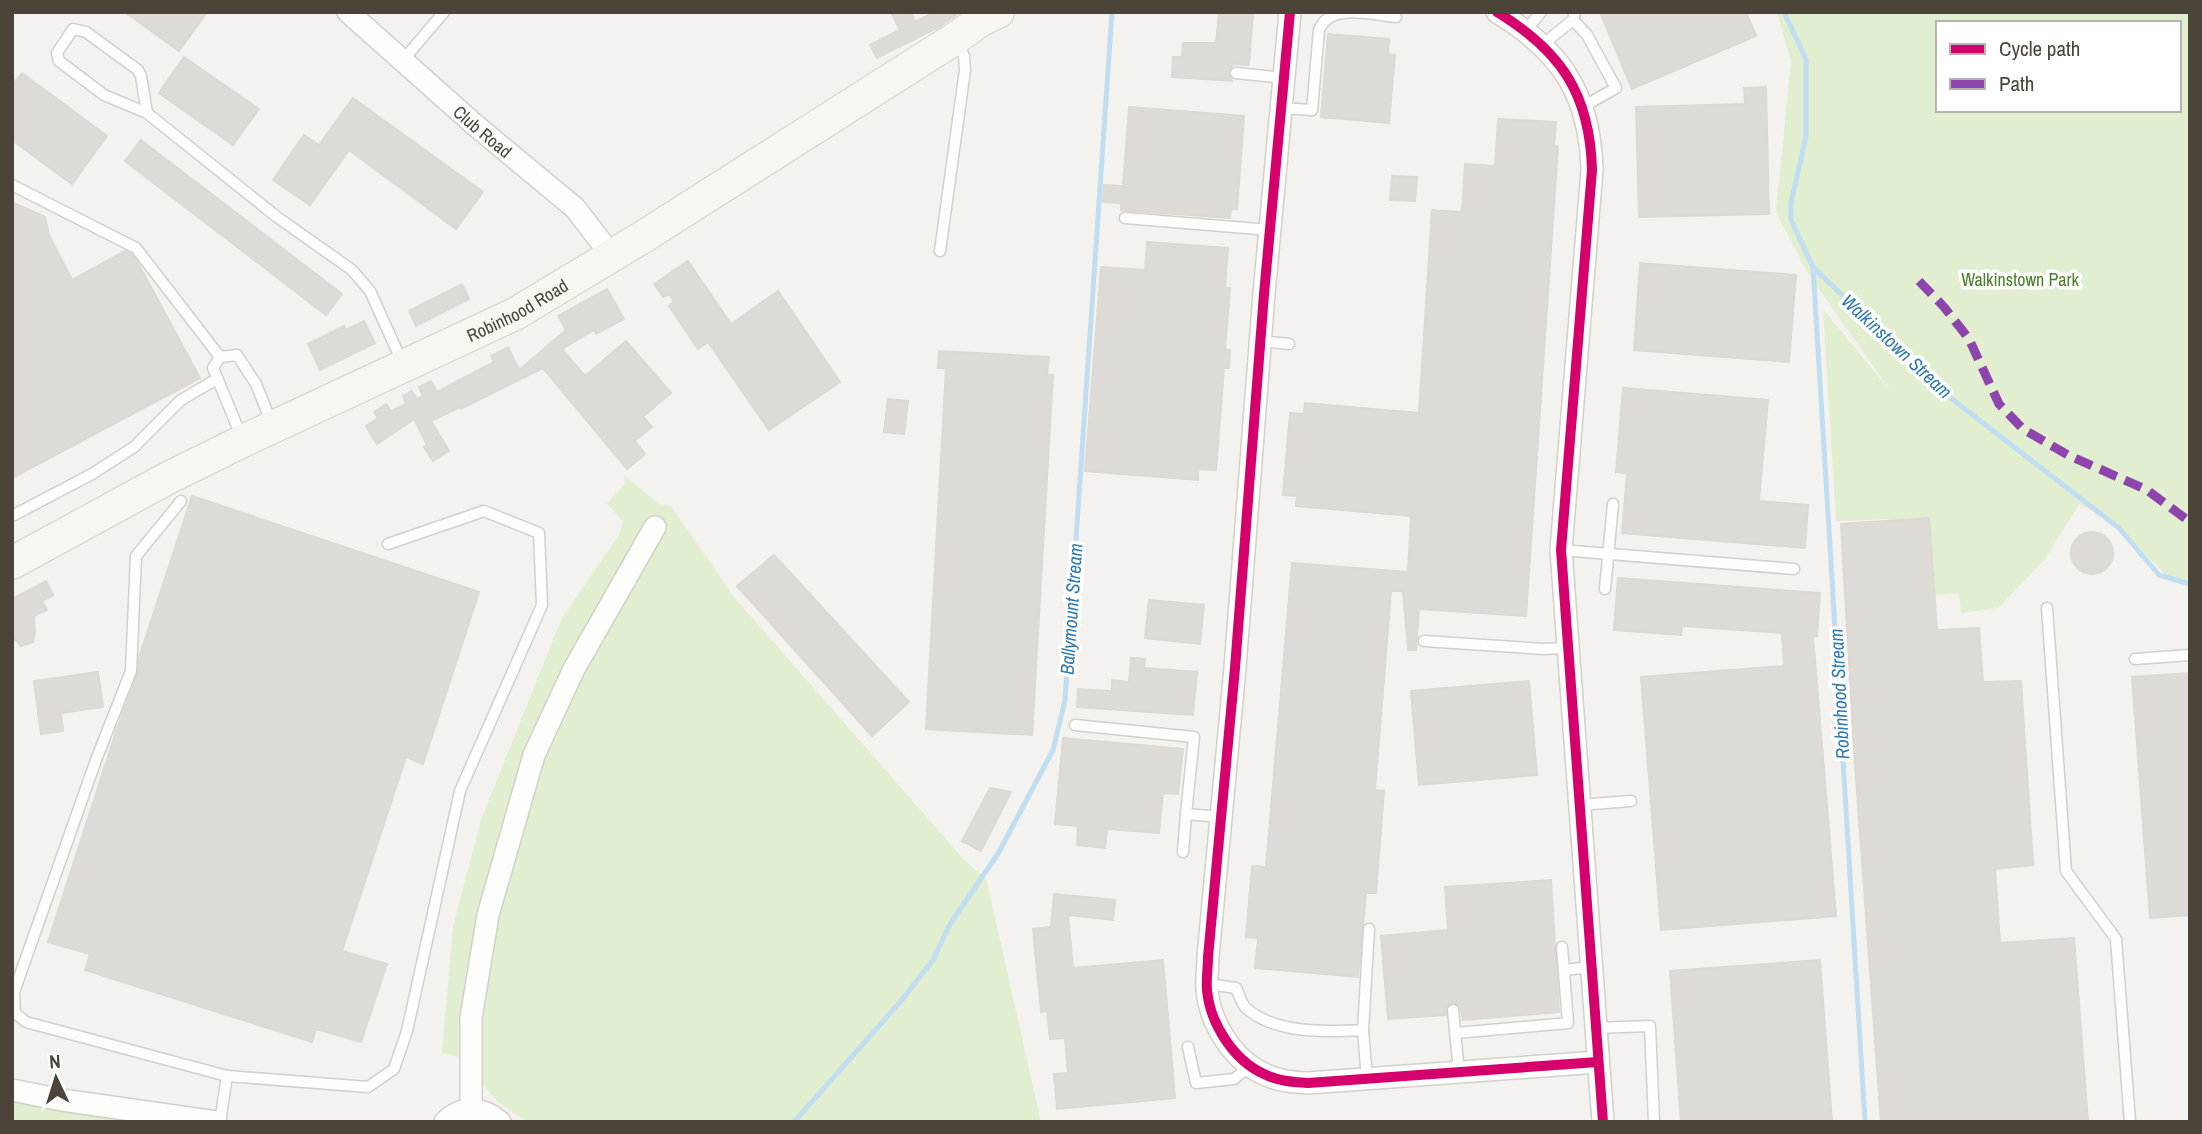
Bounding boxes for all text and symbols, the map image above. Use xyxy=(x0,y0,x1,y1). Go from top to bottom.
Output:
legend xyxy=(1936,21,2181,112)
text: Cycle path xyxy=(1999,34,2080,63)
text: Path xyxy=(1999,69,2034,98)
street label: Club Road xyxy=(448,99,518,163)
park label: Walkinstown Park xyxy=(1961,267,2079,292)
street label: Robinhood Road xyxy=(462,273,572,347)
water label: Walkinstown Stream xyxy=(1836,288,1958,404)
water label: Ballymount Stream xyxy=(1053,542,1089,676)
water label: Robinhood Stream xyxy=(1823,628,1855,760)
north arrow xyxy=(21,1043,91,1113)
text: N xyxy=(48,1048,61,1074)

